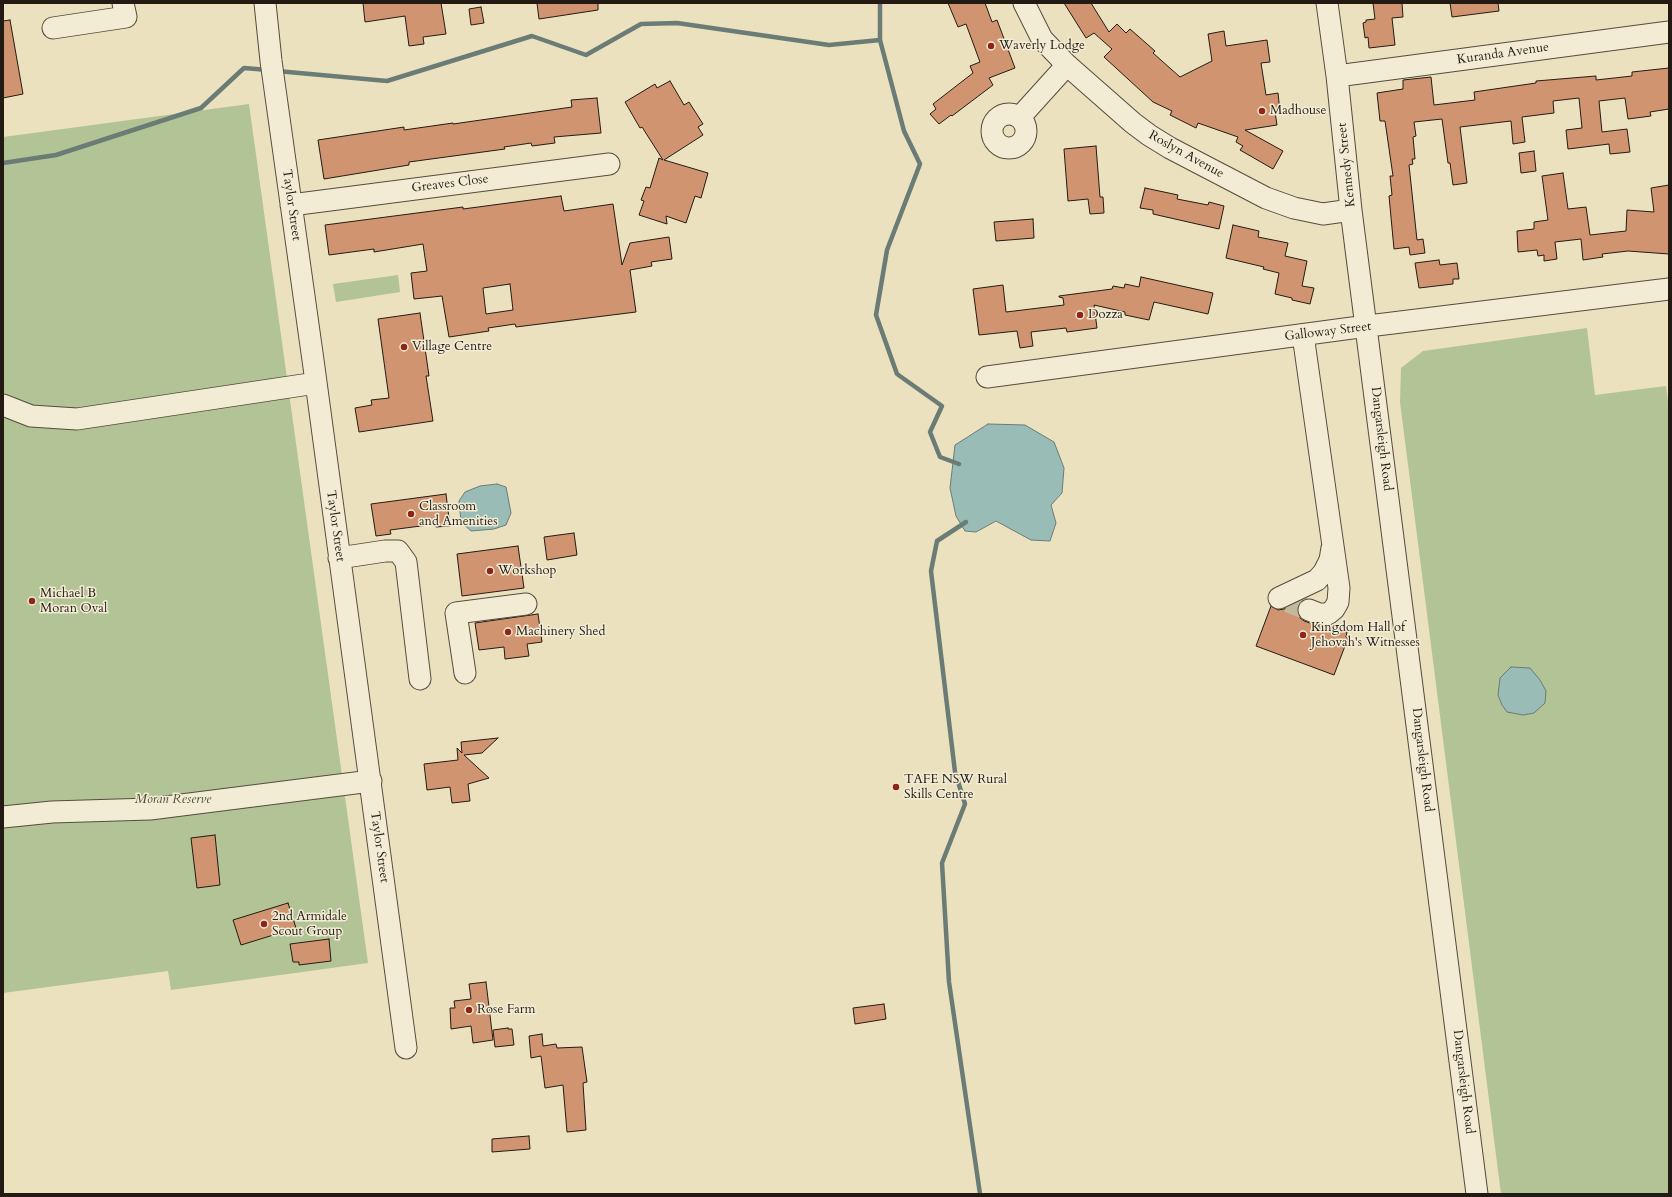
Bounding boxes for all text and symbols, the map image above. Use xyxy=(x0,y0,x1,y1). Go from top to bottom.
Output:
place label: Waverly Lodge xyxy=(999,38,1085,54)
street label: Kuranda Avenue xyxy=(1456,40,1550,68)
marker: Waverly Lodge xyxy=(986,41,996,51)
place label: Madhouse xyxy=(1270,103,1326,119)
marker: Madhouse xyxy=(1257,106,1267,116)
street label: Kennedy Street xyxy=(1335,122,1359,208)
street label: Roslyn Avenue xyxy=(1146,128,1226,182)
street label: Taylor Street xyxy=(278,168,304,242)
street label: Greaves Close xyxy=(411,172,489,196)
place label: Dozza xyxy=(1088,307,1123,323)
marker: Dozza xyxy=(1075,310,1085,320)
street label: Galloway Street xyxy=(1284,319,1372,345)
place label: Village Centre xyxy=(412,339,492,355)
marker: Village Centre xyxy=(399,342,409,352)
street label: Dangarsleigh Road xyxy=(1367,386,1395,492)
street label: Taylor Street xyxy=(322,489,348,563)
place label: Classroom and Amenities xyxy=(419,499,498,530)
marker: Classroom and Amenities xyxy=(406,509,416,519)
place label: Workshop xyxy=(498,563,557,579)
marker: Workshop xyxy=(485,566,495,576)
place label: Michael B Moran Oval xyxy=(40,586,107,617)
marker: Michael B Moran Oval xyxy=(27,596,37,606)
place label: Kingdom Hall of Jehovah's Witnesses xyxy=(1311,620,1420,651)
place label: Machinery Shed xyxy=(516,624,605,640)
marker: Machinery Shed xyxy=(503,627,513,637)
marker: Kingdom Hall of Jehovah's Witnesses xyxy=(1298,630,1308,640)
street label: Dangarsleigh Road xyxy=(1408,707,1436,813)
place label: TAFE NSW Rural Skills Centre xyxy=(904,772,1007,803)
marker: TAFE NSW Rural Skills Centre xyxy=(891,782,901,792)
park label: Moran Reserve xyxy=(135,792,211,808)
street label: Taylor Street xyxy=(366,810,392,884)
place label: 2nd Armidale Scout Group xyxy=(272,909,347,940)
marker: 2nd Armidale Scout Group xyxy=(259,919,269,929)
place label: Rose Farm xyxy=(477,1002,536,1018)
marker: Rose Farm xyxy=(464,1005,474,1015)
street label: Dangarsleigh Road xyxy=(1449,1029,1477,1135)

